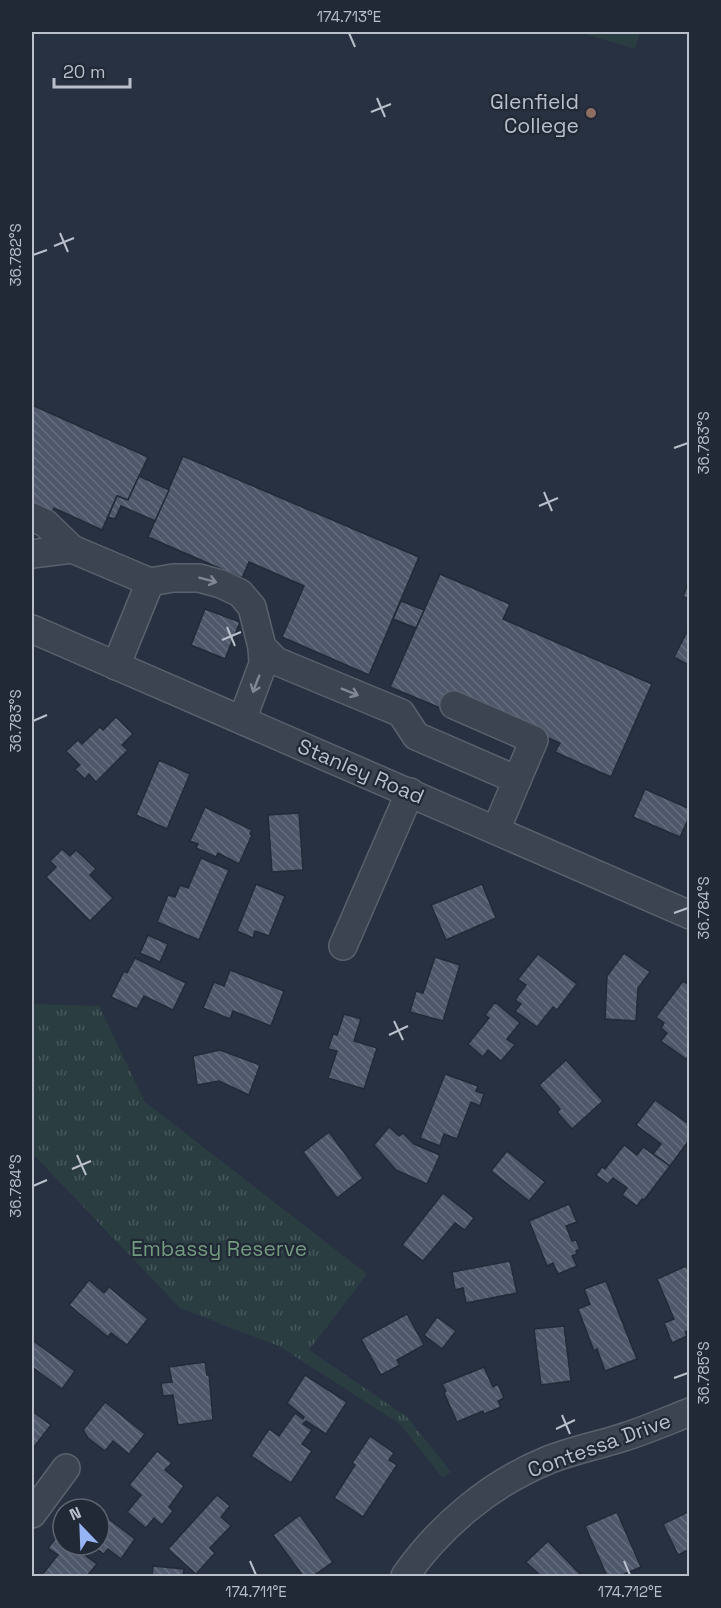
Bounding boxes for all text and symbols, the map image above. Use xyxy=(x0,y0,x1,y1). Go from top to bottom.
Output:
text: 174.713°E xyxy=(317,7,381,26)
scale bar xyxy=(54,51,130,89)
text: 20 m xyxy=(63,60,106,83)
place label: Glenfield College xyxy=(490,88,579,139)
marker: Glenfield College xyxy=(584,106,598,120)
text: 36.782°S xyxy=(6,223,25,287)
text: 36.783°S xyxy=(694,411,713,475)
one-way arrow xyxy=(198,575,217,587)
one-way arrow xyxy=(250,674,261,693)
one-way arrow xyxy=(341,687,359,698)
text: 36.783°S xyxy=(6,689,25,753)
street label: Stanley Road xyxy=(294,732,428,810)
text: 36.784°S xyxy=(694,876,713,940)
text: 36.784°S xyxy=(6,1154,25,1218)
park label: Embassy Reserve xyxy=(131,1235,307,1262)
text: 36.785°S xyxy=(694,1341,713,1405)
street label: Contessa Drive xyxy=(524,1407,674,1483)
north arrow xyxy=(51,1497,111,1557)
text: N xyxy=(66,1502,84,1525)
text: 174.711°E xyxy=(225,1582,287,1601)
text: 174.712°E xyxy=(598,1582,662,1601)

